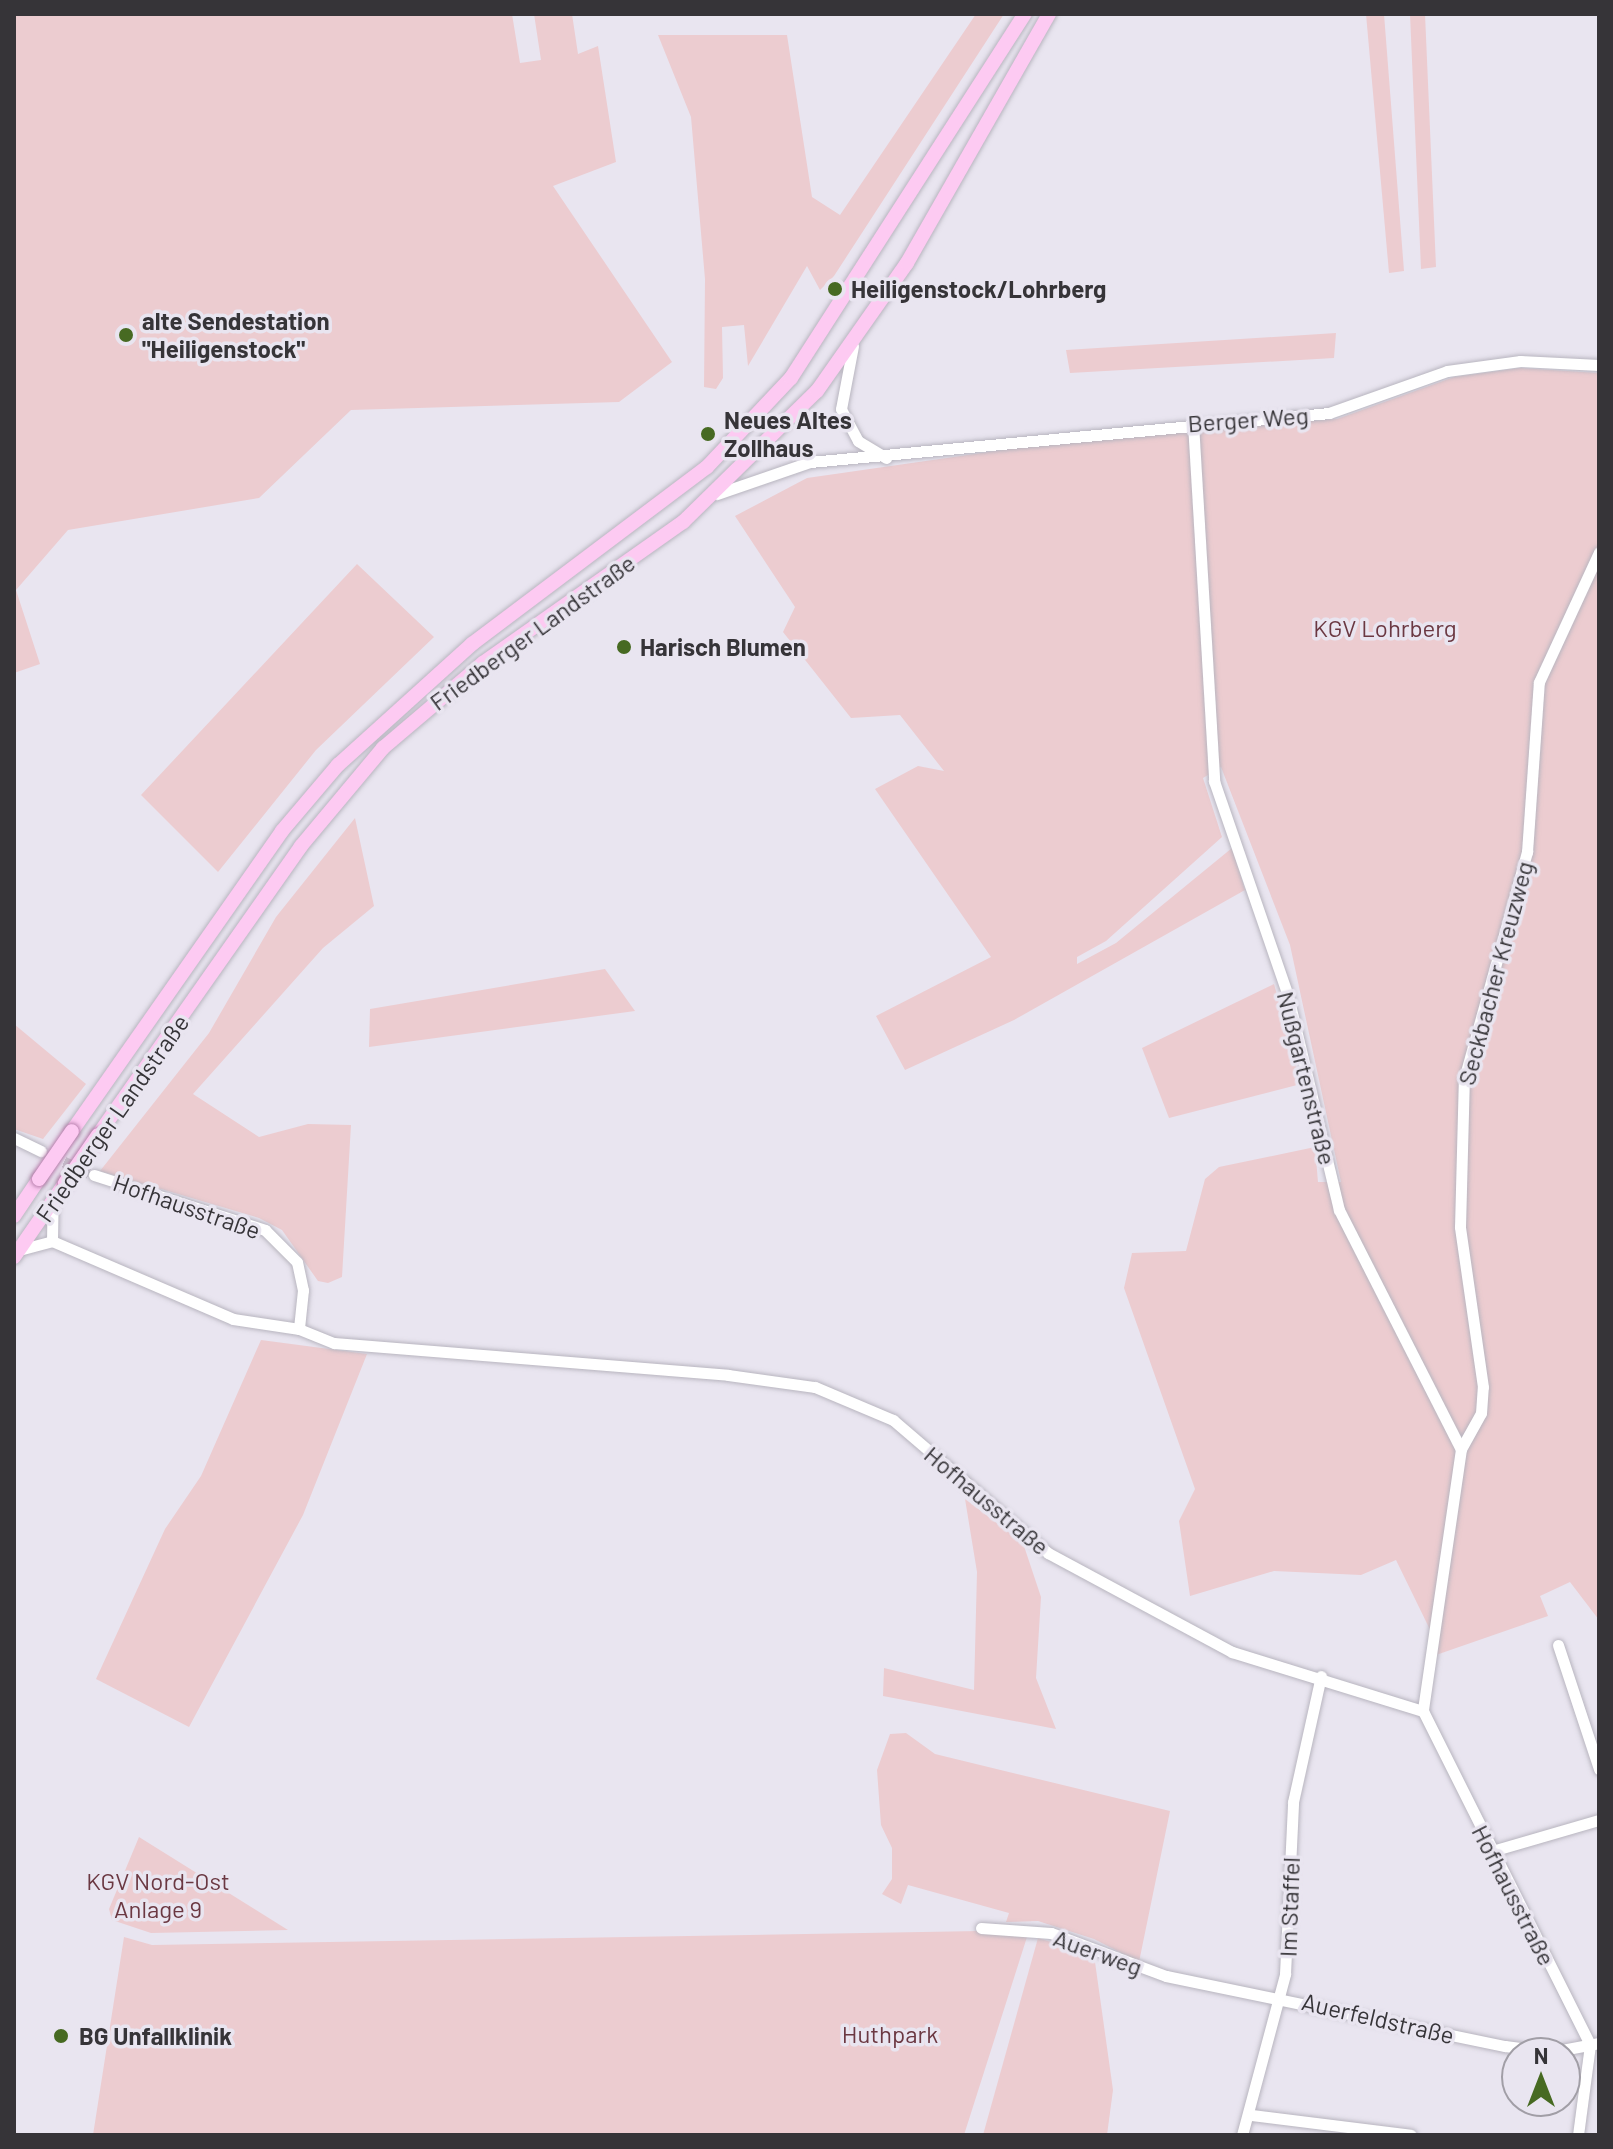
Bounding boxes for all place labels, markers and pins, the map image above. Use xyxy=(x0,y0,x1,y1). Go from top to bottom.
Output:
place label: Heiligenstock/Lohrberg xyxy=(851,275,1106,303)
marker: Heiligenstock/Lohrberg xyxy=(826,280,844,298)
place label: alte Sendestation "Heiligenstock" xyxy=(142,307,330,363)
marker: alte Sendestation "Heiligenstock" xyxy=(117,326,135,344)
place label: Neues Altes Zollhaus xyxy=(724,406,852,462)
marker: Neues Altes Zollhaus xyxy=(699,425,717,443)
place label: Harisch Blumen xyxy=(640,633,806,661)
marker: Harisch Blumen xyxy=(615,638,633,656)
place label: BG Unfallklinik xyxy=(79,2022,232,2050)
marker: BG Unfallklinik xyxy=(50,2025,72,2047)

